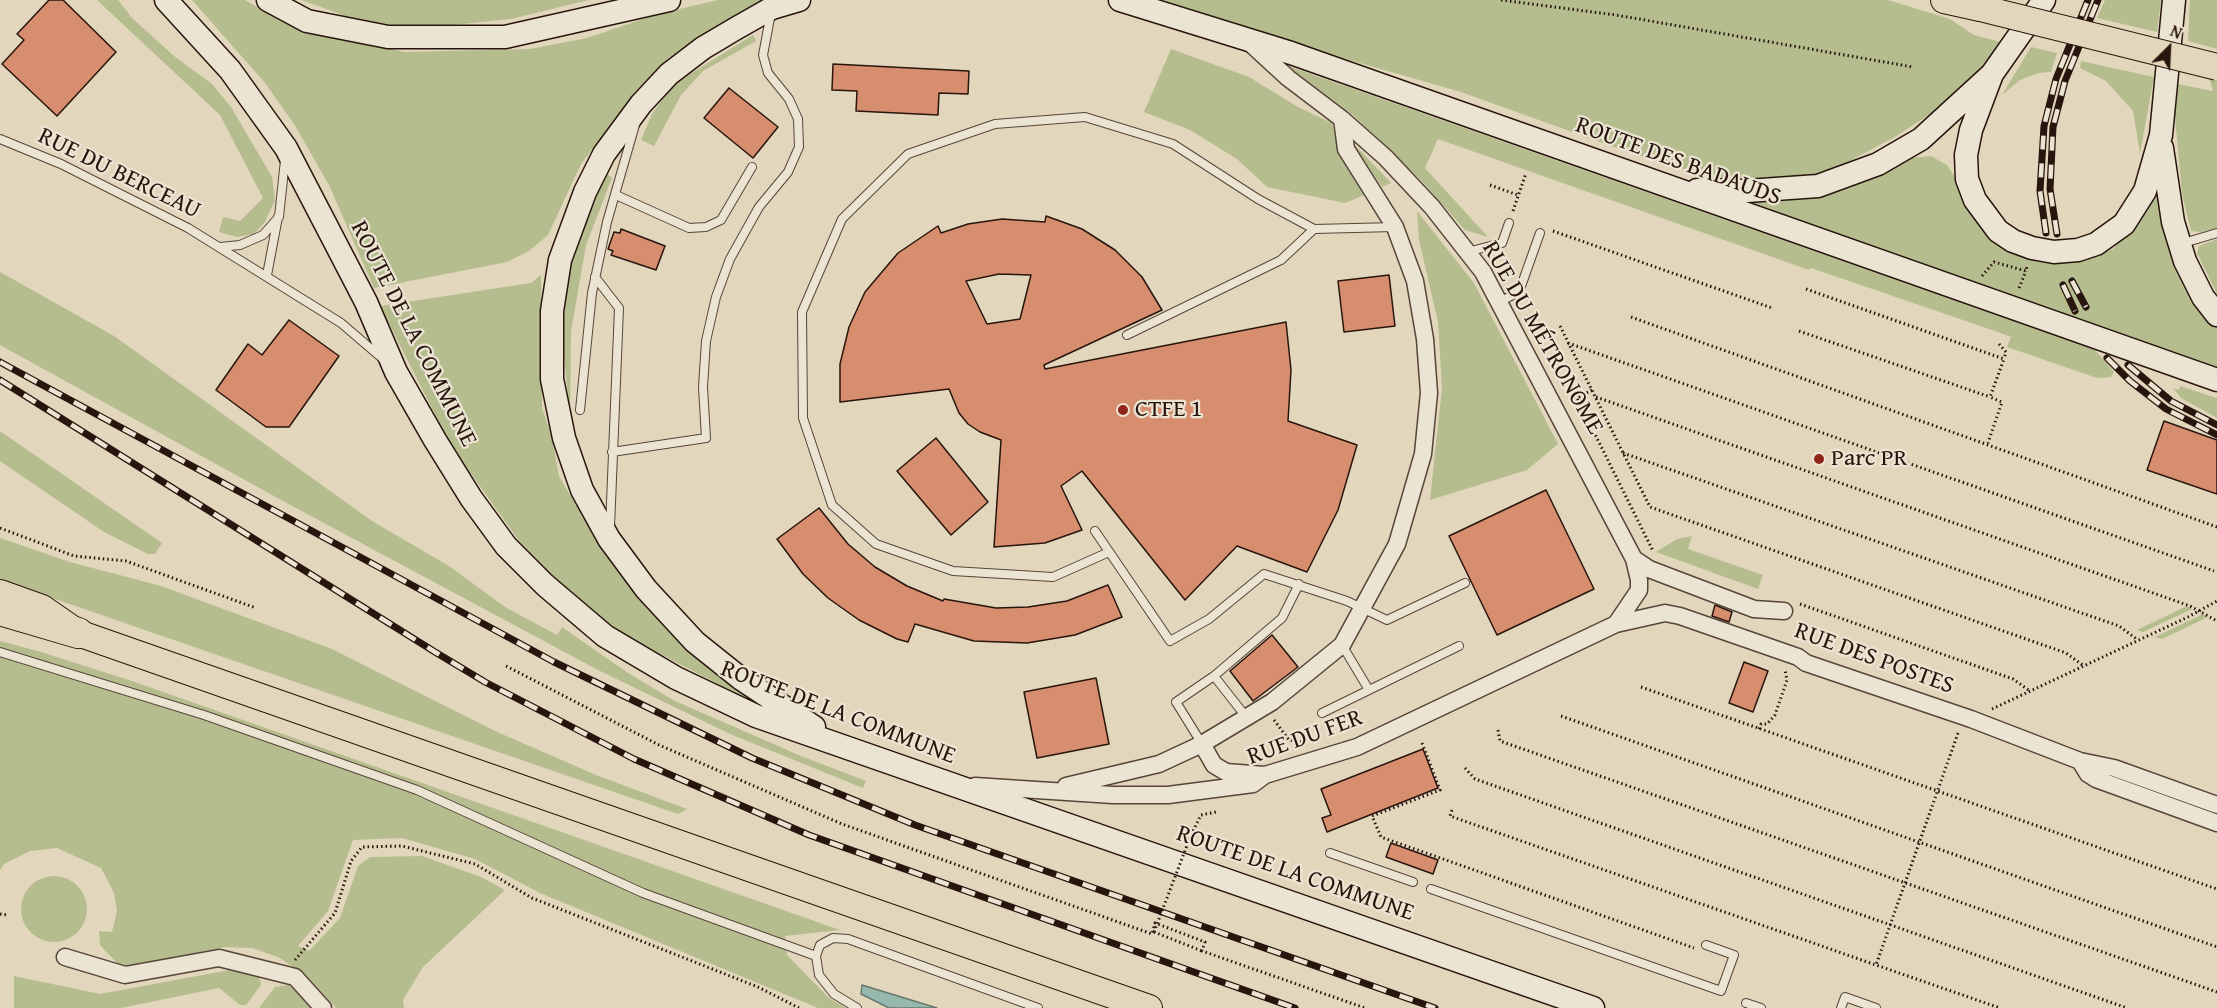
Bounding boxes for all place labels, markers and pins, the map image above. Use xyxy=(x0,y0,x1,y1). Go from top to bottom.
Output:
place label: CTFE 1 xyxy=(1135,396,1202,424)
marker: CTFE 1 xyxy=(1116,403,1130,417)
place label: Parc PR xyxy=(1831,445,1907,473)
marker: Parc PR xyxy=(1812,452,1826,466)

